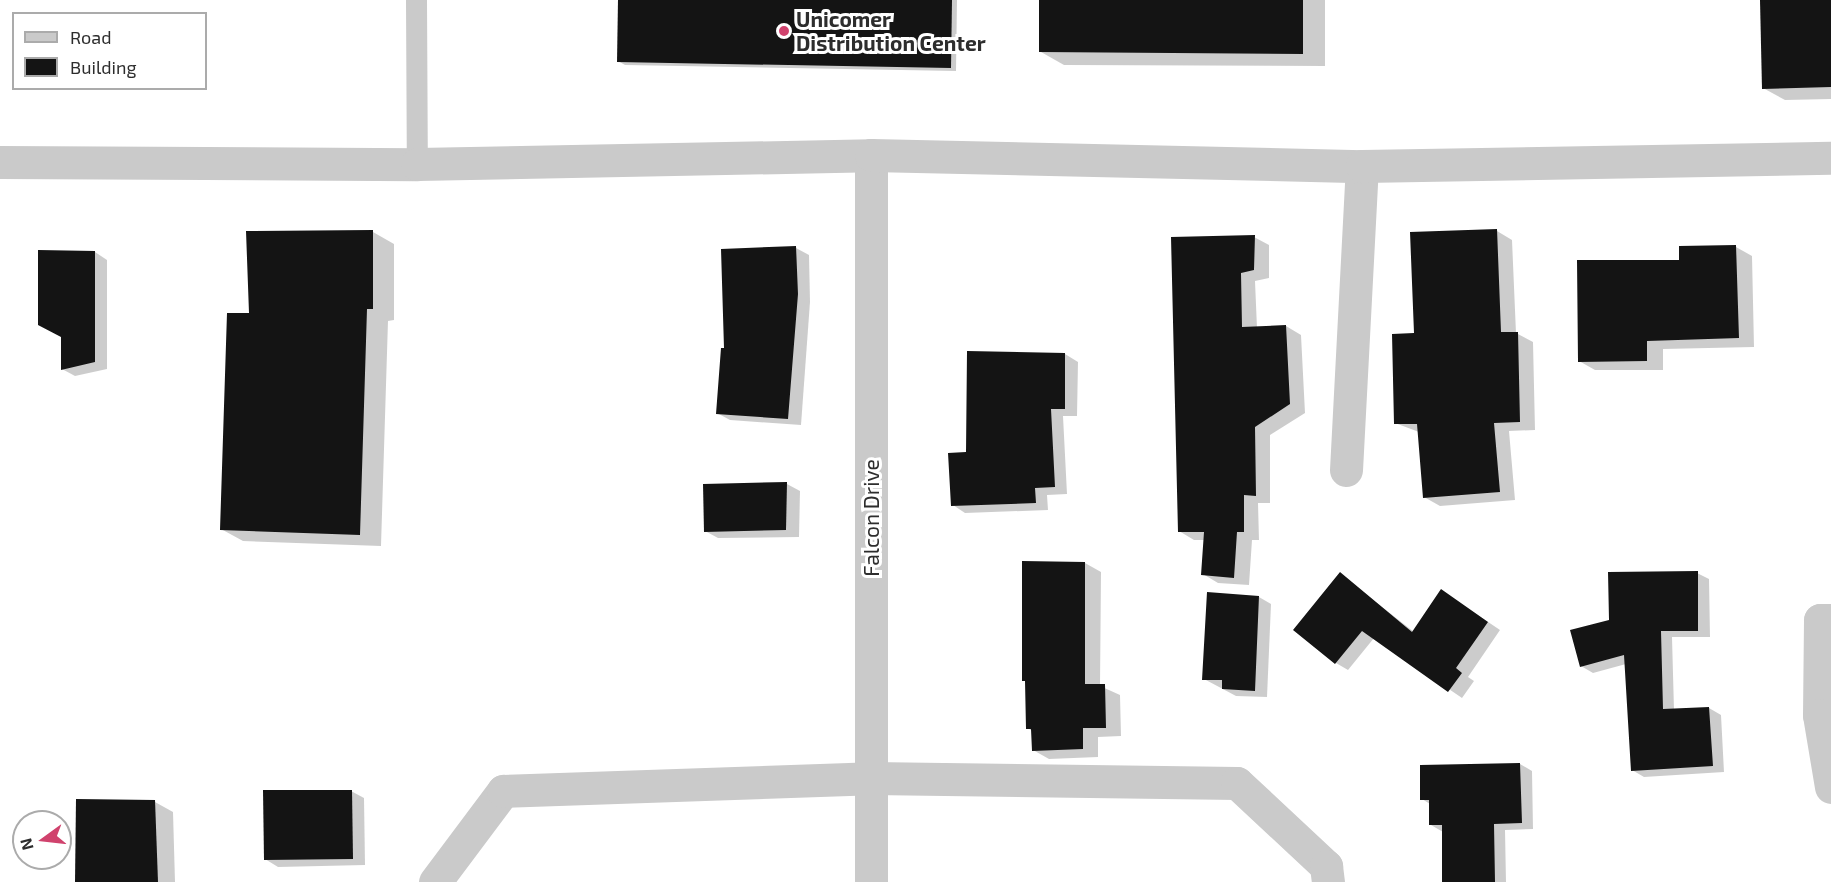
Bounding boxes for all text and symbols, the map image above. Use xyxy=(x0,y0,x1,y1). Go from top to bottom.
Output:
place label: Unicomer Distribution Center xyxy=(796,6,986,56)
legend xyxy=(12,12,207,90)
marker: Unicomer Distribution Center xyxy=(777,24,791,38)
text: Road xyxy=(70,26,111,48)
text: Building xyxy=(70,56,137,78)
street label: Falcon Drive xyxy=(858,459,884,577)
north arrow xyxy=(12,810,72,870)
text: N xyxy=(15,836,37,852)

